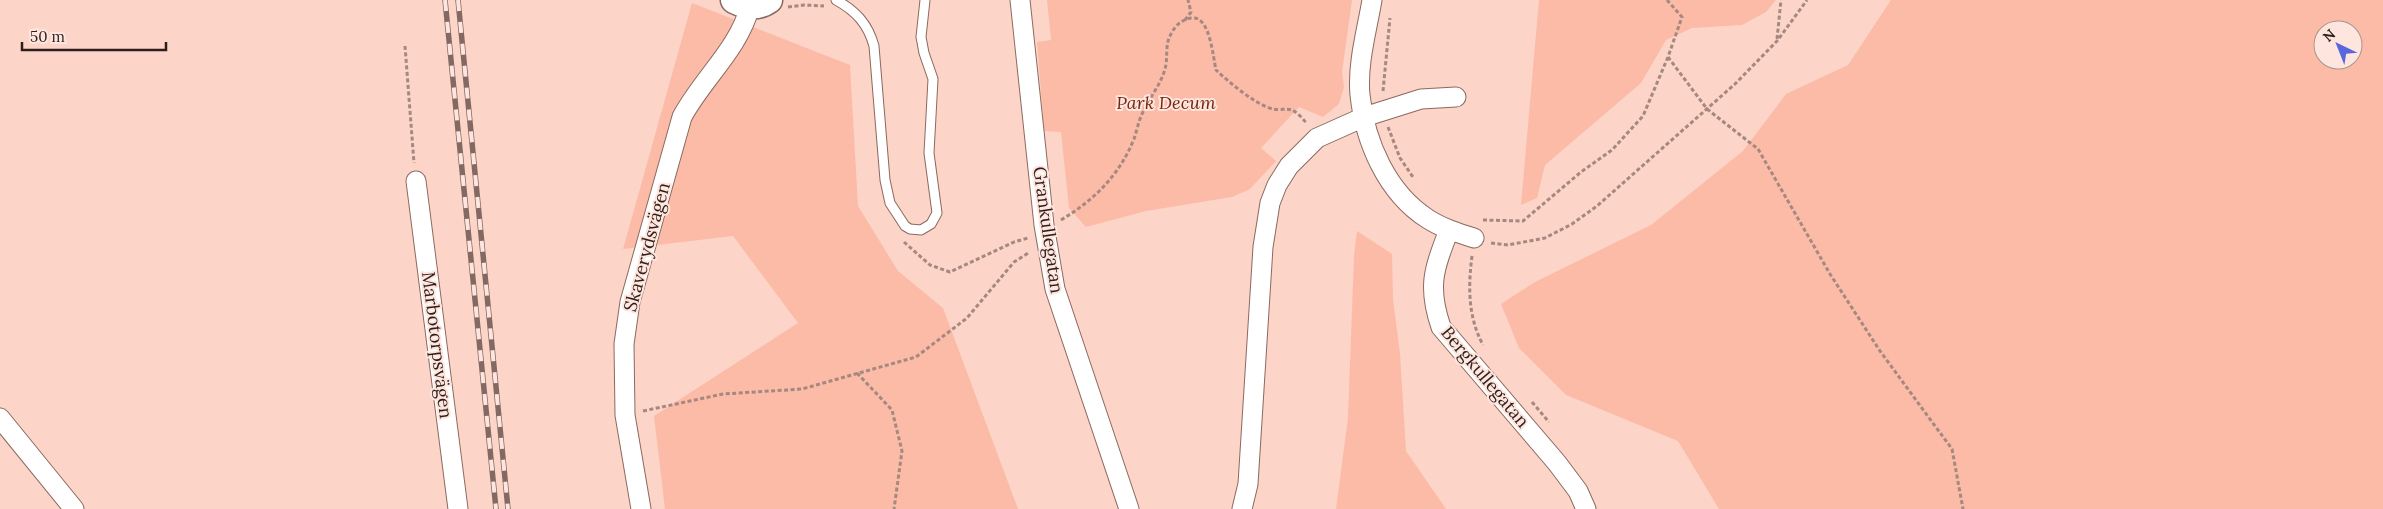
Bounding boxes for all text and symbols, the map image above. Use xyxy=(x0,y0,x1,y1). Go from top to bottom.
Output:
scale bar xyxy=(22,20,166,52)
north arrow xyxy=(2313,20,2363,70)
text: N xyxy=(2319,25,2339,46)
text: 50 m xyxy=(30,27,65,46)
park label: Park Decum xyxy=(1116,91,1216,114)
street label: Grankullegatan xyxy=(1028,165,1069,295)
street label: Skaverydsvägen xyxy=(618,180,675,314)
street label: Marbotorpsvägen xyxy=(417,270,458,420)
street label: Bergkullegatan xyxy=(1436,321,1535,432)

